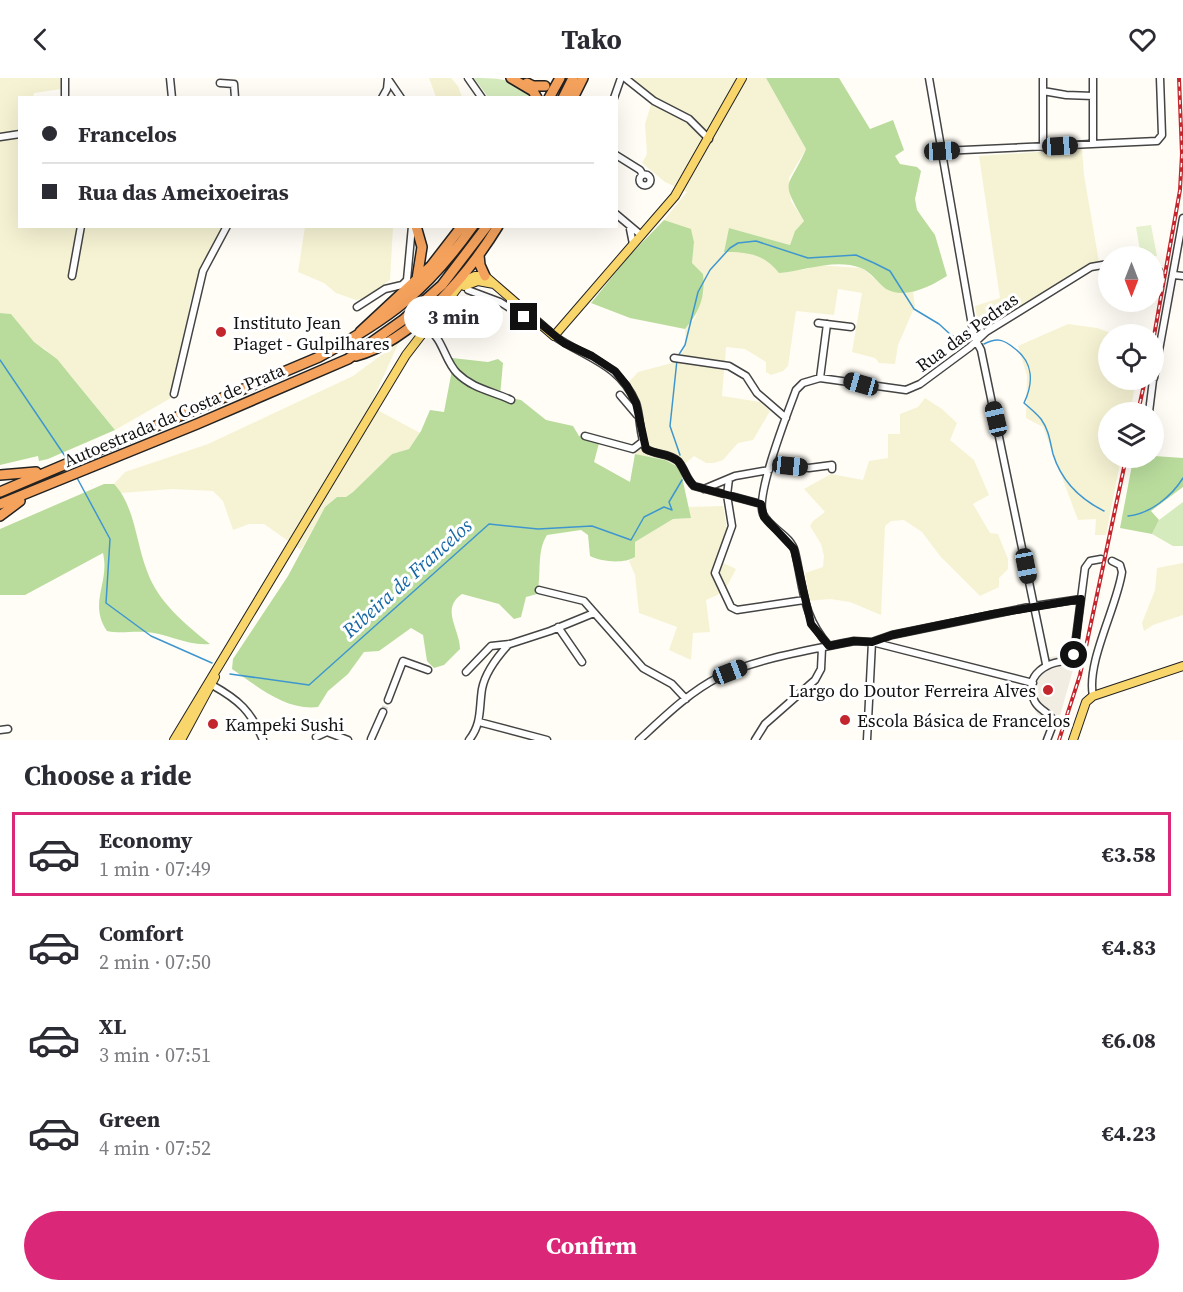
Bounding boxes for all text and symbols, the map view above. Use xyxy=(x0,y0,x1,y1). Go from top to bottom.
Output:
text: Tako xyxy=(561,21,622,58)
icon: back xyxy=(24,23,57,56)
icon: heart xyxy=(1126,23,1159,56)
text: Francelos xyxy=(78,119,177,149)
car xyxy=(1042,136,1078,156)
car xyxy=(924,141,960,161)
text: Rua das Ameixoeiras xyxy=(78,177,289,207)
north arrow xyxy=(1098,246,1164,312)
map controls xyxy=(1098,246,1164,468)
street label: Rua das Pedras xyxy=(911,286,1023,378)
callout: 3 min xyxy=(404,296,503,338)
text: 3 min xyxy=(428,303,479,331)
route end xyxy=(510,303,537,330)
place label: Instituto Jean Piaget - Gulpilhares xyxy=(233,310,390,356)
button: locate xyxy=(1098,324,1164,390)
marker: Instituto Jean Piaget - Gulpilhares xyxy=(214,325,228,339)
street label: Autoestrada da Costa de Prata xyxy=(60,357,289,473)
car xyxy=(841,370,881,398)
car xyxy=(983,399,1009,439)
button: layers xyxy=(1098,402,1164,468)
car xyxy=(771,455,809,477)
water label: Ribeira de Francelos xyxy=(335,511,479,645)
car xyxy=(1014,547,1038,585)
route start xyxy=(1060,641,1087,668)
car xyxy=(710,657,750,687)
place label: Largo do Doutor Ferreira Alves xyxy=(789,678,1036,703)
marker: Largo do Doutor Ferreira Alves xyxy=(1041,683,1055,697)
place label: Escola Básica de Francelos xyxy=(857,708,1071,733)
place label: Kampeki Sushi xyxy=(225,712,344,737)
marker: Escola Básica de Francelos xyxy=(838,713,852,727)
marker: Kampeki Sushi xyxy=(206,717,220,731)
text: Choose a ride xyxy=(24,757,192,794)
text: Economy xyxy=(99,825,193,855)
icon: car xyxy=(27,827,81,881)
text: €3.58 xyxy=(1102,839,1156,869)
text: 1 min · 07:49 xyxy=(99,855,211,883)
text: Comfort xyxy=(99,918,183,948)
icon: car xyxy=(27,920,81,974)
text: €4.83 xyxy=(1102,932,1156,962)
text: 2 min · 07:50 xyxy=(99,948,211,976)
text: XL xyxy=(99,1011,126,1041)
icon: car xyxy=(27,1013,81,1067)
text: €6.08 xyxy=(1102,1025,1156,1055)
text: 3 min · 07:51 xyxy=(99,1041,211,1069)
text: Green xyxy=(99,1104,160,1134)
icon: car xyxy=(27,1106,81,1160)
text: €4.23 xyxy=(1102,1118,1156,1148)
text: 4 min · 07:52 xyxy=(99,1134,211,1162)
button: Confirm xyxy=(24,1211,1159,1280)

